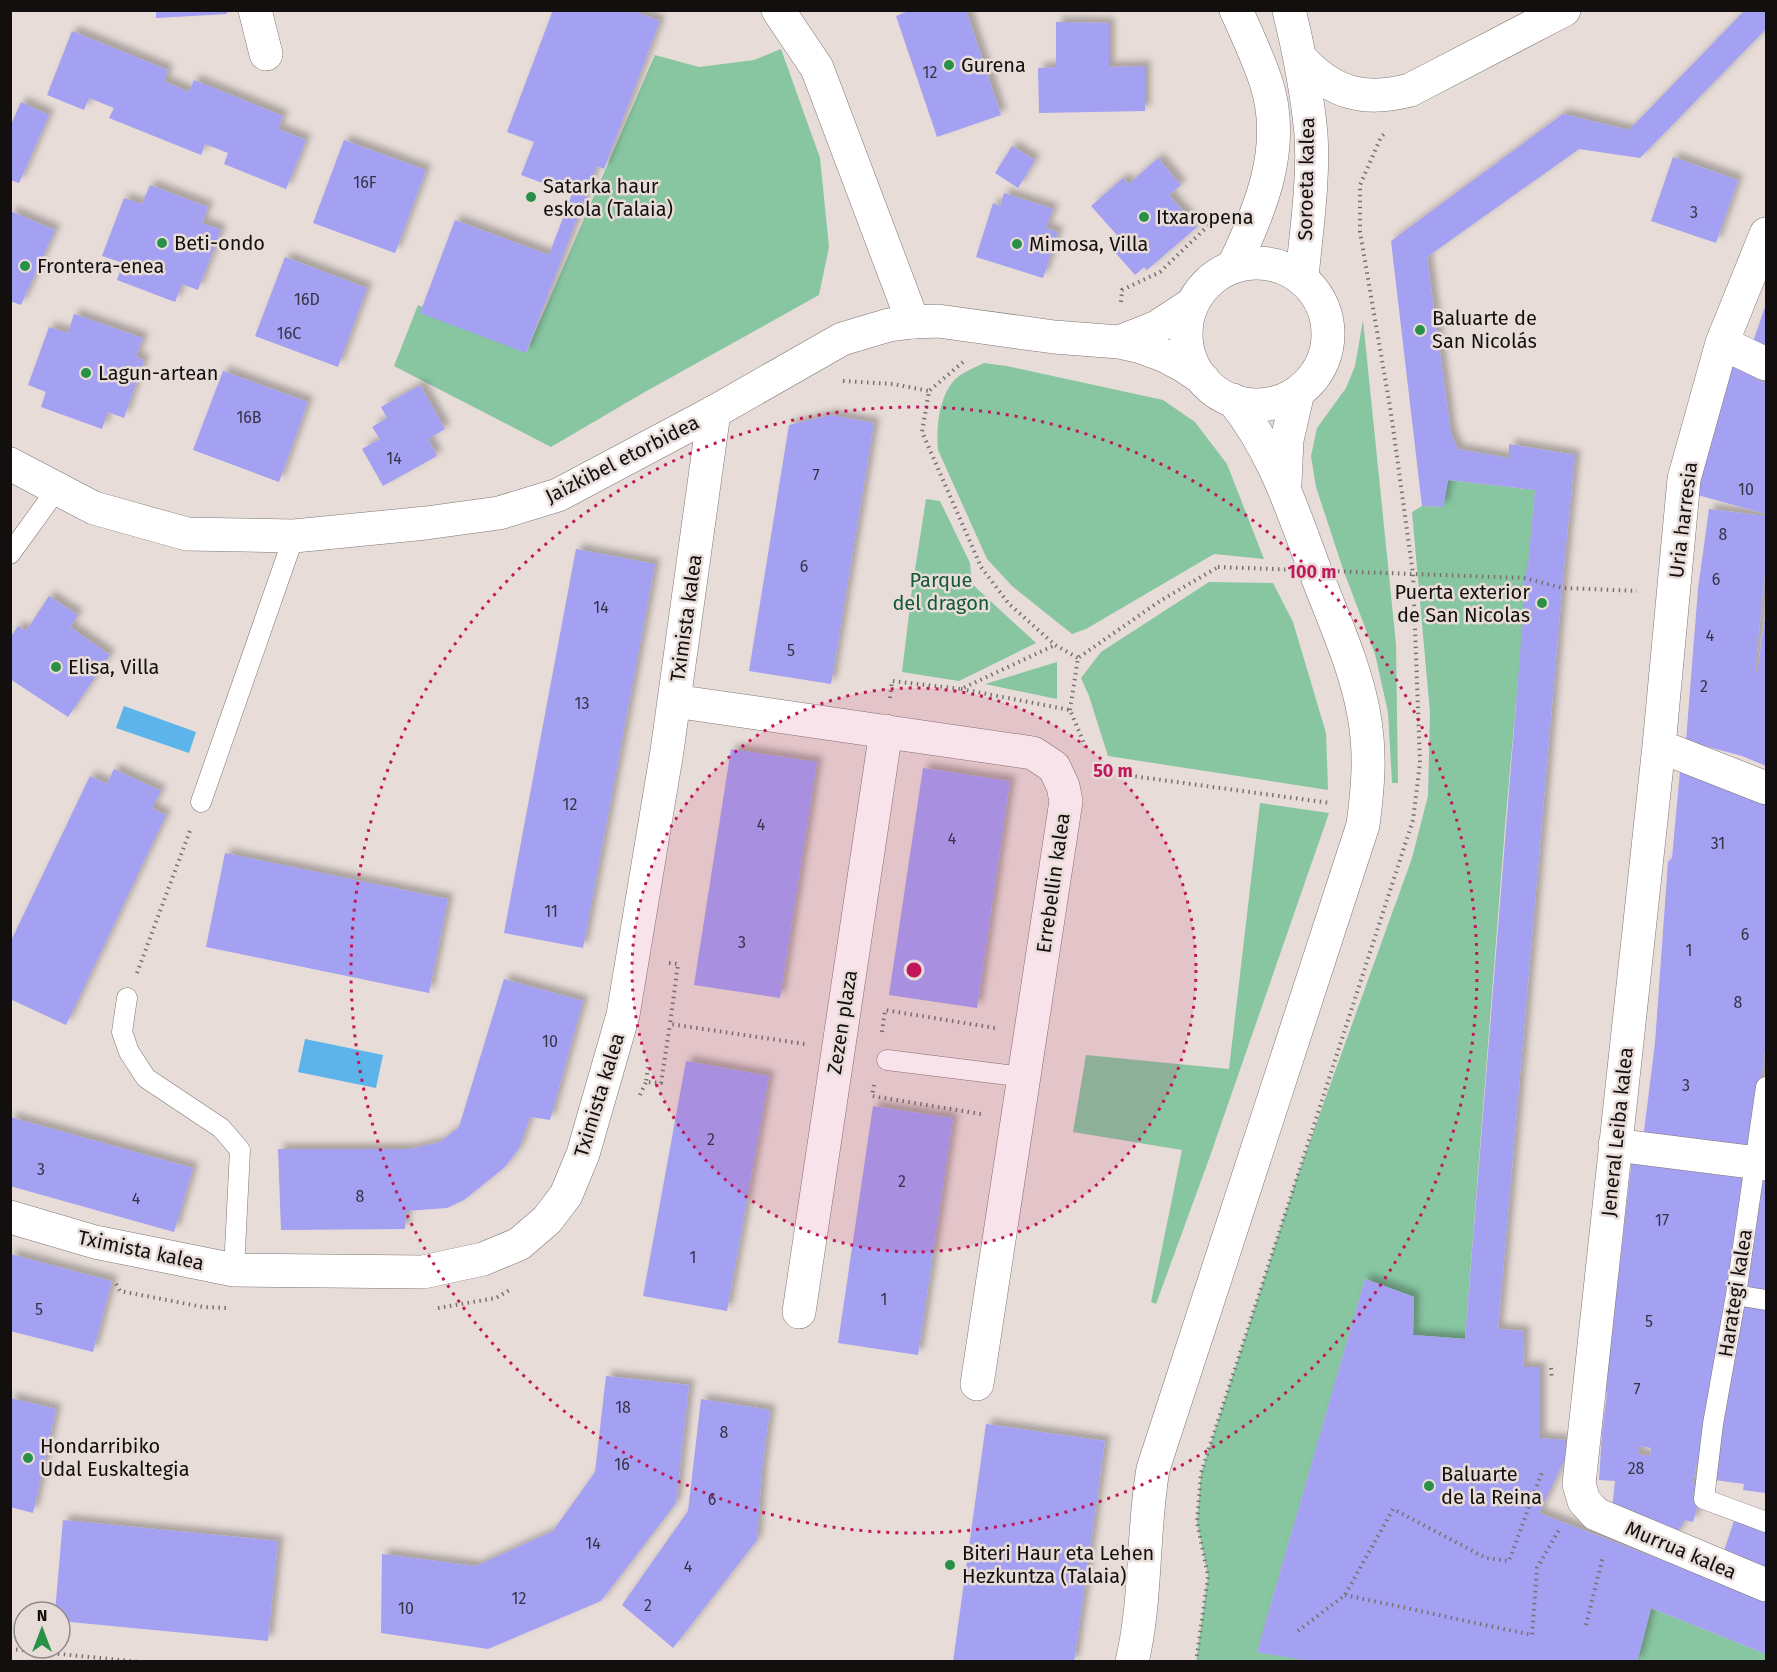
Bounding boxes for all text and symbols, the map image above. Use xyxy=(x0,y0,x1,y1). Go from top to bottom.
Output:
place label: Gurena xyxy=(961,53,1026,77)
marker: Gurena xyxy=(942,58,956,72)
house number: 12 xyxy=(923,63,937,82)
street label: Soroeta kalea xyxy=(1293,117,1319,241)
house number: 16F xyxy=(353,173,377,192)
place label: Satarka haur eskola (Talaia) xyxy=(543,174,673,221)
marker: Satarka haur eskola (Talaia) xyxy=(524,190,538,204)
house number: 3 xyxy=(1690,203,1698,222)
place label: Itxaropena xyxy=(1156,205,1254,229)
marker: Itxaropena xyxy=(1137,210,1151,224)
place label: Beti-ondo xyxy=(174,231,265,255)
place label: Mimosa, Villa xyxy=(1029,232,1148,256)
marker: Beti-ondo xyxy=(155,236,169,250)
marker: Mimosa, Villa xyxy=(1010,237,1024,251)
place label: Frontera-enea xyxy=(37,254,164,278)
marker: Frontera-enea xyxy=(18,259,32,273)
house number: 16D xyxy=(294,290,320,309)
place label: Baluarte de San Nicolás xyxy=(1432,306,1537,353)
marker: Baluarte de San Nicolás xyxy=(1413,323,1427,337)
house number: 16C xyxy=(277,324,301,343)
place label: Lagun-artean xyxy=(98,361,219,385)
marker: Lagun-artean xyxy=(79,366,93,380)
house number: 16B xyxy=(236,408,262,427)
street label: Jaizkibel etorbidea xyxy=(541,410,703,508)
house number: 14 xyxy=(386,449,402,468)
street label: Uria harresia xyxy=(1664,460,1702,580)
house number: 7 xyxy=(812,466,820,485)
house number: 10 xyxy=(1738,480,1754,499)
house number: 8 xyxy=(1719,525,1728,544)
street label: Tximista kalea xyxy=(665,553,707,683)
house number: 6 xyxy=(800,557,808,576)
text: 100 m xyxy=(1288,561,1336,583)
park label: Parque del dragon xyxy=(892,568,990,615)
house number: 6 xyxy=(1712,570,1720,589)
place label: Puerta exterior de San Nicolas xyxy=(1394,580,1530,627)
marker: Puerta exterior de San Nicolas xyxy=(1535,596,1549,610)
house number: 14 xyxy=(593,598,609,617)
house number: 4 xyxy=(1706,626,1715,645)
house number: 5 xyxy=(787,641,795,660)
place label: Elisa, Villa xyxy=(68,655,159,679)
marker: Elisa, Villa xyxy=(49,660,63,674)
house number: 2 xyxy=(1700,677,1708,696)
house number: 13 xyxy=(575,694,589,713)
text: 50 m xyxy=(1093,760,1133,782)
house number: 12 xyxy=(563,795,577,814)
street label: Errebellin kalea xyxy=(1031,811,1075,955)
house number: 4 xyxy=(757,815,766,834)
house number: 4 xyxy=(948,829,957,848)
house number: 31 xyxy=(1711,834,1725,853)
house number: 11 xyxy=(544,902,558,921)
house number: 6 xyxy=(1741,925,1749,944)
house number: 3 xyxy=(738,933,746,952)
house number: 1 xyxy=(1686,941,1692,960)
centre of rings xyxy=(904,960,924,980)
street label: Zezen plaza xyxy=(822,968,862,1076)
house number: 8 xyxy=(1734,993,1743,1012)
street label: Tximista kalea xyxy=(569,1030,629,1160)
house number: 10 xyxy=(542,1032,558,1051)
street label: Jeneral Leiba kalea xyxy=(1596,1046,1638,1218)
house number: 3 xyxy=(1682,1076,1690,1095)
house number: 2 xyxy=(707,1130,715,1149)
house number: 3 xyxy=(37,1160,45,1179)
house number: 2 xyxy=(898,1172,906,1191)
house number: 8 xyxy=(356,1187,365,1206)
house number: 4 xyxy=(132,1189,141,1208)
house number: 17 xyxy=(1655,1211,1669,1230)
street label: Tximista kalea xyxy=(76,1225,206,1275)
street label: Harategi kalea xyxy=(1713,1227,1757,1359)
house number: 1 xyxy=(690,1248,696,1267)
house number: 1 xyxy=(881,1290,887,1309)
house number: 5 xyxy=(35,1300,43,1319)
house number: 5 xyxy=(1645,1312,1653,1331)
house number: 7 xyxy=(1633,1380,1641,1399)
house number: 18 xyxy=(615,1398,631,1417)
house number: 8 xyxy=(720,1423,729,1442)
place label: Hondarribiko Udal Euskaltegia xyxy=(40,1434,190,1481)
marker: Hondarribiko Udal Euskaltegia xyxy=(21,1451,35,1465)
house number: 16 xyxy=(614,1455,630,1474)
house number: 28 xyxy=(1628,1459,1645,1478)
place label: Baluarte de la Reina xyxy=(1441,1462,1542,1509)
marker: Baluarte de la Reina xyxy=(1422,1479,1436,1493)
house number: 6 xyxy=(708,1490,716,1509)
street label: Murrua kalea xyxy=(1622,1516,1740,1584)
house number: 14 xyxy=(585,1534,601,1553)
place label: Biteri Haur eta Lehen Hezkuntza (Talaia) xyxy=(962,1541,1154,1588)
house number: 4 xyxy=(684,1557,693,1576)
marker: Biteri Haur eta Lehen Hezkuntza (Talaia) xyxy=(943,1558,957,1572)
house number: 12 xyxy=(512,1589,526,1608)
house number: 2 xyxy=(644,1596,652,1615)
house number: 10 xyxy=(398,1599,414,1618)
north arrow xyxy=(12,1600,72,1660)
text: N xyxy=(37,1606,47,1625)

